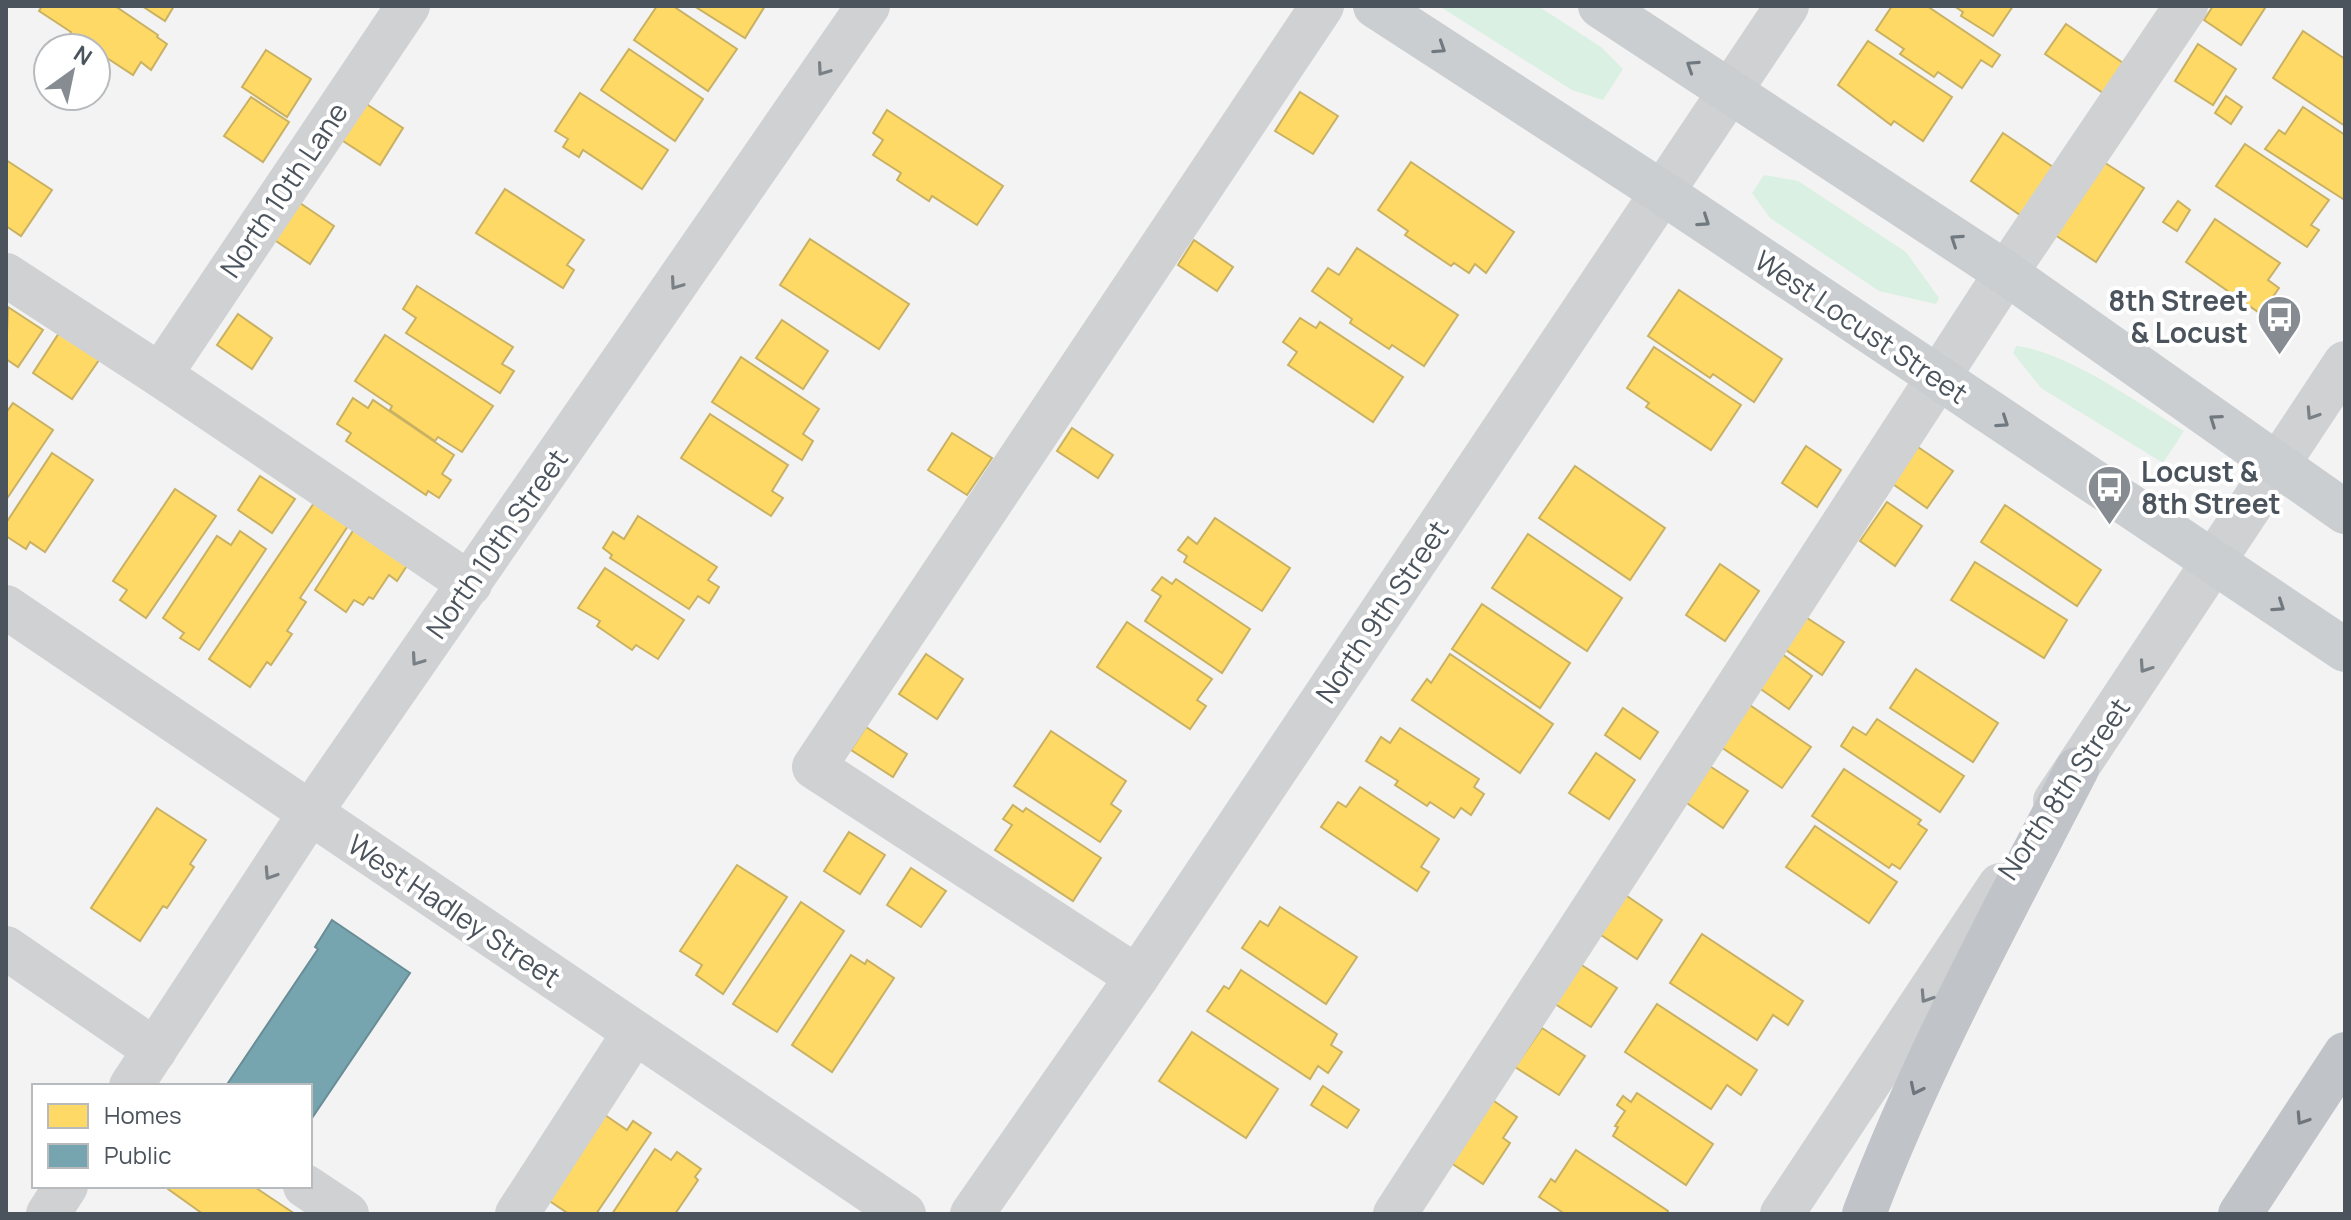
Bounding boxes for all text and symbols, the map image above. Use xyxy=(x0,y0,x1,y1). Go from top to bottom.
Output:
north arrow xyxy=(32,32,112,112)
text: N xyxy=(68,38,98,72)
one-way arrow xyxy=(1431,39,1446,54)
one-way arrow xyxy=(1686,60,1701,75)
one-way arrow xyxy=(818,62,833,76)
street label: North 10th Lane xyxy=(211,94,356,284)
one-way arrow xyxy=(1696,212,1710,227)
one-way arrow xyxy=(1950,235,1964,250)
street label: West Locust Street xyxy=(1748,241,1975,412)
one-way arrow xyxy=(671,276,686,290)
place label: 8th Street & Locust xyxy=(2108,281,2248,351)
bus stop icon: 8th Street & Locust xyxy=(2255,293,2303,356)
one-way arrow xyxy=(2307,405,2322,419)
one-way arrow xyxy=(1994,412,2008,427)
one-way arrow xyxy=(2210,415,2224,430)
street label: North 10th Street xyxy=(417,441,576,646)
place label: Locust & 8th Street xyxy=(2141,452,2281,522)
bus stop icon: Locust & 8th Street xyxy=(2086,464,2134,527)
street label: North 9th Street xyxy=(1306,513,1456,710)
one-way arrow xyxy=(2271,596,2285,611)
one-way arrow xyxy=(412,651,427,665)
one-way arrow xyxy=(2140,658,2155,672)
street label: North 8th Street xyxy=(1988,690,2138,887)
street label: West Hadley Street xyxy=(341,825,568,996)
one-way arrow xyxy=(265,865,280,880)
one-way arrow xyxy=(1921,988,1936,1003)
one-way arrow xyxy=(1910,1080,1926,1095)
legend xyxy=(32,1084,312,1188)
text: Homes xyxy=(104,1098,182,1131)
one-way arrow xyxy=(2297,1110,2312,1124)
text: Public xyxy=(104,1138,171,1171)

